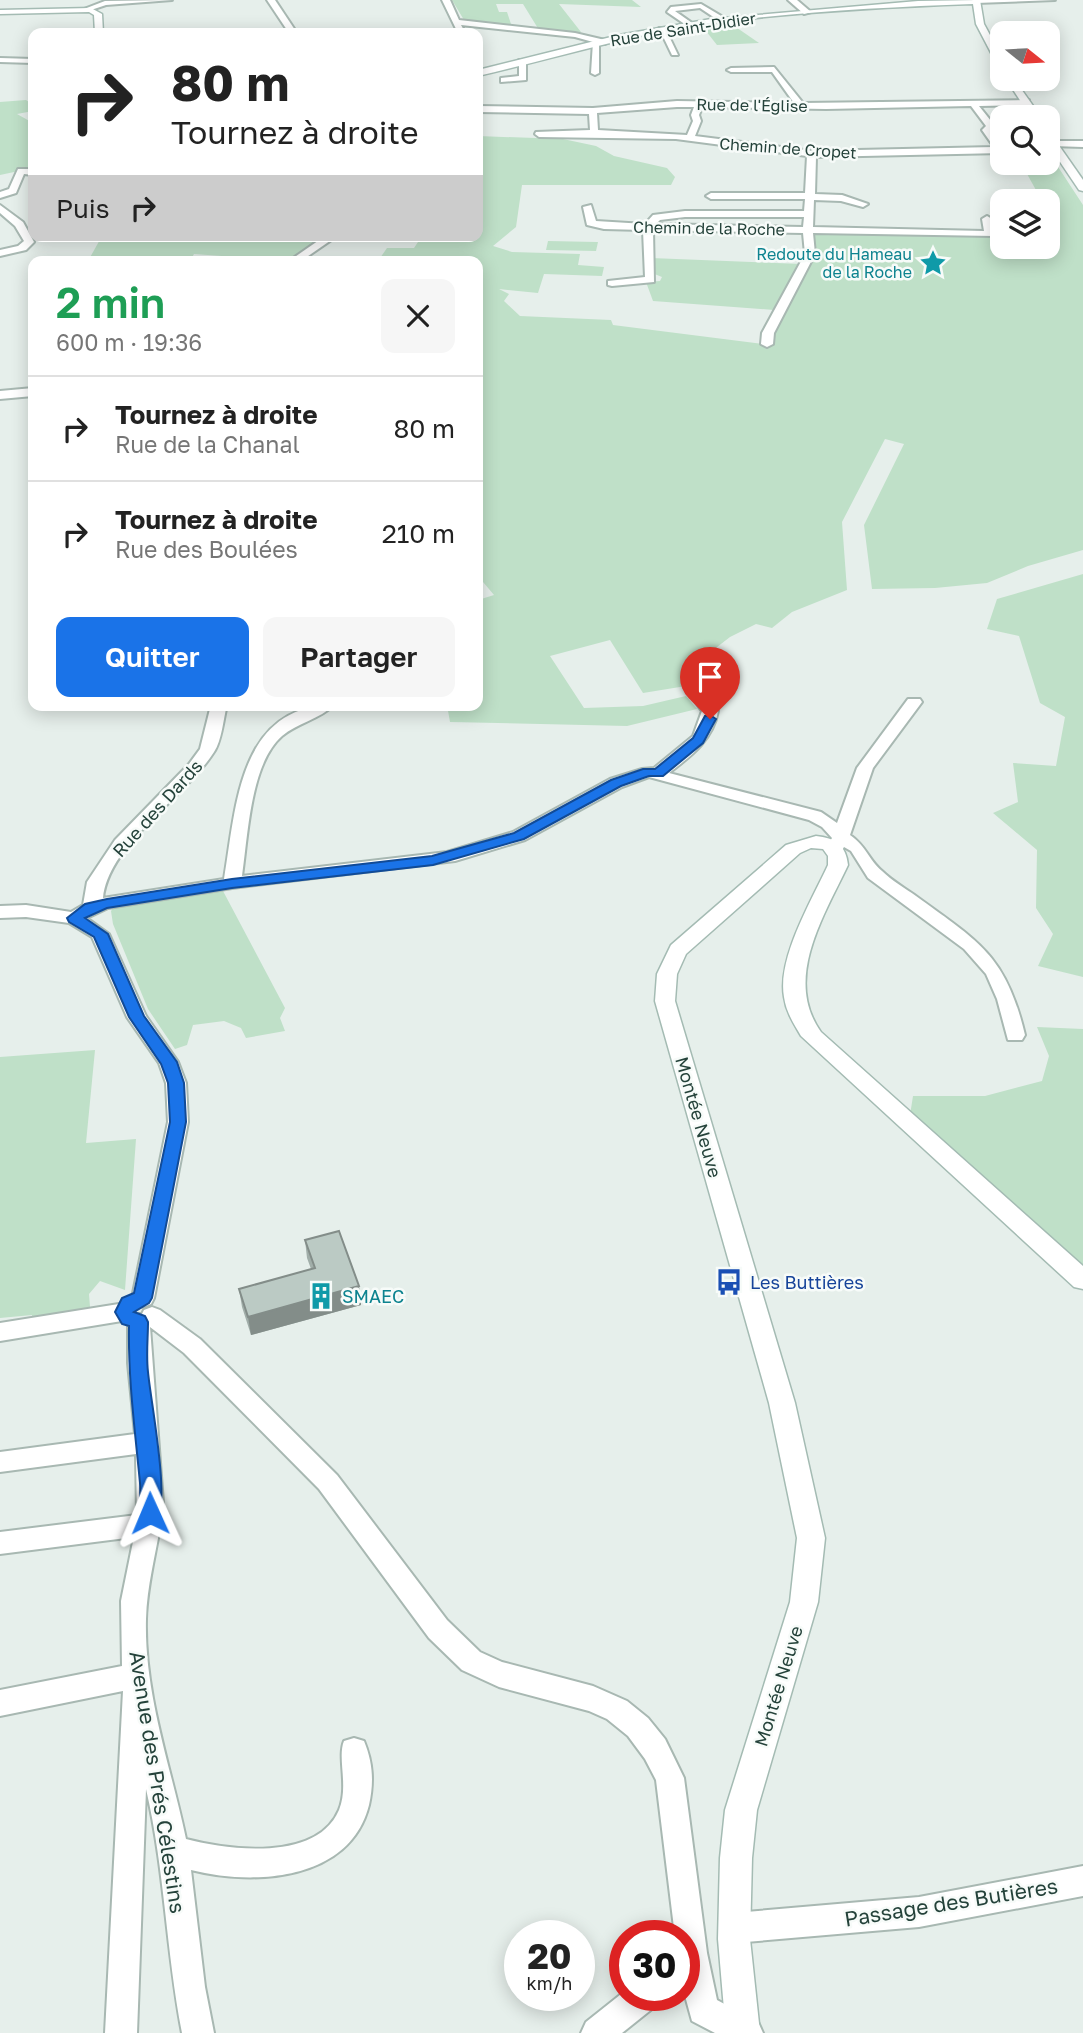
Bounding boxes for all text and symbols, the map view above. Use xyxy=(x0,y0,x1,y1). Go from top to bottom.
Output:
street label: Rue de Saint-Didier xyxy=(609,8,757,50)
north arrow xyxy=(990,21,1060,91)
map controls xyxy=(990,21,1060,259)
text: 80 m xyxy=(171,53,289,112)
icon: right xyxy=(56,56,147,147)
street label: Rue de l'Église xyxy=(696,94,808,116)
button: search xyxy=(990,105,1060,175)
text: Tournez à droite xyxy=(171,113,419,151)
street label: Chemin de Cropet xyxy=(719,133,857,163)
icon: right xyxy=(124,189,162,227)
button: layers xyxy=(990,189,1060,259)
text: Puis xyxy=(56,193,110,224)
street label: Chemin de la Roche xyxy=(633,217,785,239)
place label: Redoute du Hameau de la Roche xyxy=(756,244,912,282)
place icon: Redoute du Hameau de la Roche xyxy=(918,248,948,278)
text: 2 min xyxy=(56,277,165,327)
button: close xyxy=(381,279,455,353)
text: 600 m · 19:36 xyxy=(56,328,202,356)
text: Tournez à droite xyxy=(115,399,318,430)
icon: right xyxy=(56,410,94,448)
text: 80 m xyxy=(394,413,455,444)
text: Rue de la Chanal xyxy=(115,430,300,458)
text: Tournez à droite xyxy=(115,504,318,535)
icon: right xyxy=(56,515,94,553)
text: 210 m xyxy=(382,518,455,549)
text: Rue des Boulées xyxy=(115,535,298,563)
button: Quitter xyxy=(56,617,249,697)
button: Partager xyxy=(263,617,455,697)
pin xyxy=(680,647,740,719)
icon: arrive xyxy=(691,658,729,696)
street label: Rue des Dards xyxy=(108,755,206,861)
street label: Montée Neuve xyxy=(671,1054,727,1180)
bus stop icon: Les Buttières xyxy=(714,1267,744,1297)
place label: Les Buttières xyxy=(750,1271,864,1293)
building icon: SMAEC xyxy=(306,1281,336,1311)
place label: SMAEC xyxy=(342,1285,404,1307)
position arrow xyxy=(113,1476,187,1550)
street label: Montée Neuve xyxy=(749,1623,807,1749)
street label: Avenue des Prés Célestins xyxy=(124,1649,192,1915)
street label: Passage des Butières xyxy=(842,1872,1060,1932)
speed limit sign: 30 xyxy=(609,1920,700,2011)
text: 20 xyxy=(527,1935,572,1977)
text: km/h xyxy=(527,1972,572,1994)

